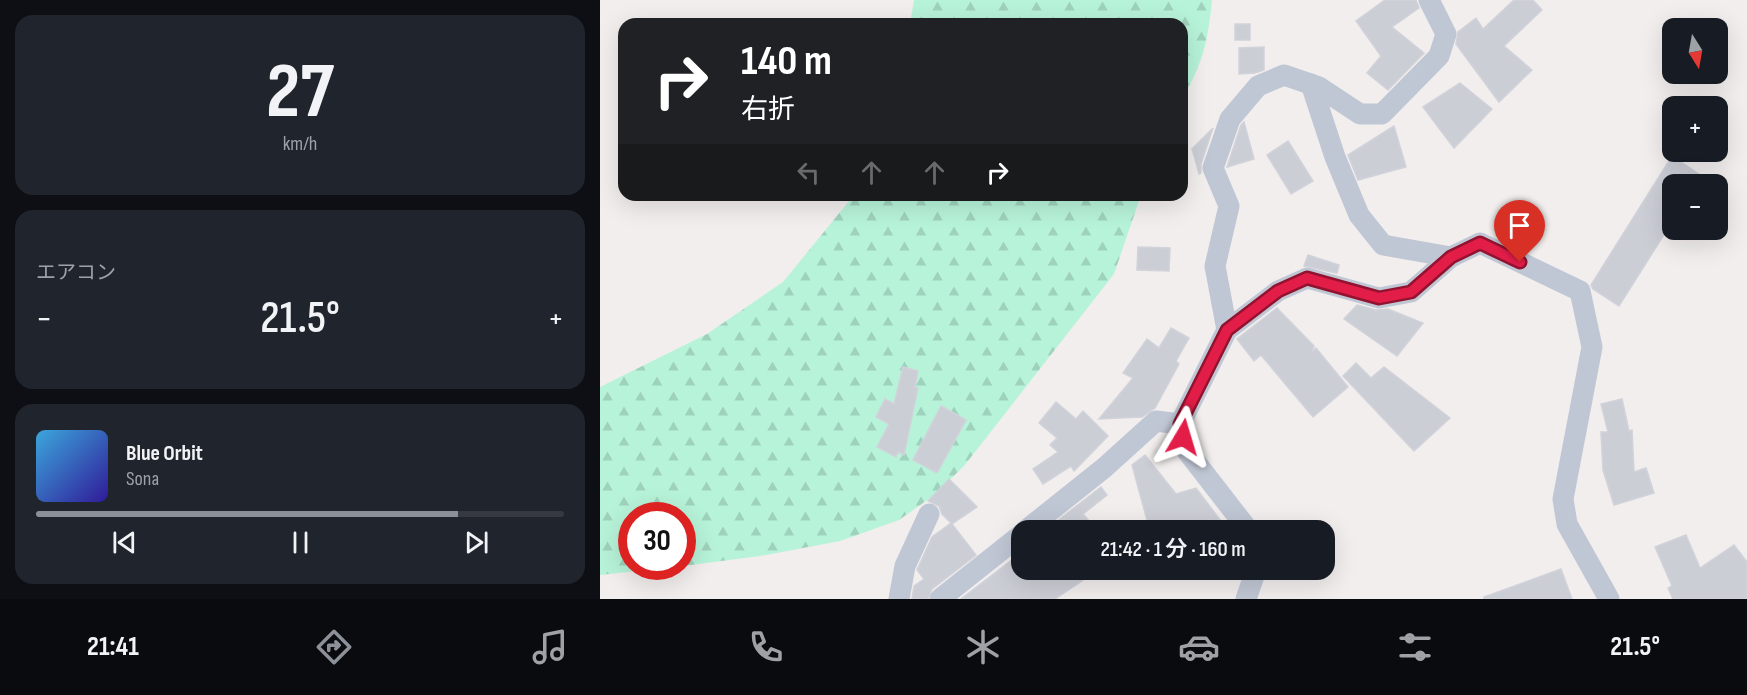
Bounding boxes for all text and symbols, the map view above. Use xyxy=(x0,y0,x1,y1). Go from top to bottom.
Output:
north arrow xyxy=(1662,18,1728,84)
map controls xyxy=(1662,18,1728,240)
text: 140 m xyxy=(741,36,832,87)
icon: right xyxy=(642,42,720,120)
text: 27 xyxy=(266,46,334,139)
text: 右折 xyxy=(741,94,795,126)
button: + xyxy=(1662,96,1728,162)
text: km/h xyxy=(283,132,317,156)
icon: left xyxy=(792,156,825,189)
icon: ahead xyxy=(855,156,888,189)
icon: ahead xyxy=(918,156,951,189)
icon: right xyxy=(981,156,1014,189)
button: − xyxy=(1662,174,1728,240)
pin xyxy=(1494,200,1545,262)
icon: arrive xyxy=(1503,209,1536,242)
text: エアコン xyxy=(36,261,116,285)
text: 21.5° xyxy=(260,291,340,346)
text: − xyxy=(36,299,52,339)
text: + xyxy=(548,299,564,339)
position arrow xyxy=(1151,405,1215,469)
text: Blue Orbit xyxy=(126,440,203,467)
text: Sona xyxy=(126,467,159,491)
speed limit sign: 30 xyxy=(618,502,696,580)
icon: previous xyxy=(108,526,141,559)
icon: pause xyxy=(284,526,317,559)
icon: next xyxy=(460,526,493,559)
text: 21:42 · 1 分 · 160 m xyxy=(1100,536,1246,563)
icon: directions xyxy=(313,626,355,668)
icon: music xyxy=(529,626,571,668)
icon: phone xyxy=(745,626,787,668)
icon: climate xyxy=(962,626,1004,668)
icon: car xyxy=(1178,626,1220,668)
icon: filters xyxy=(1394,626,1436,668)
text: 21:41 xyxy=(87,631,139,663)
text: 21.5° xyxy=(1610,631,1660,663)

